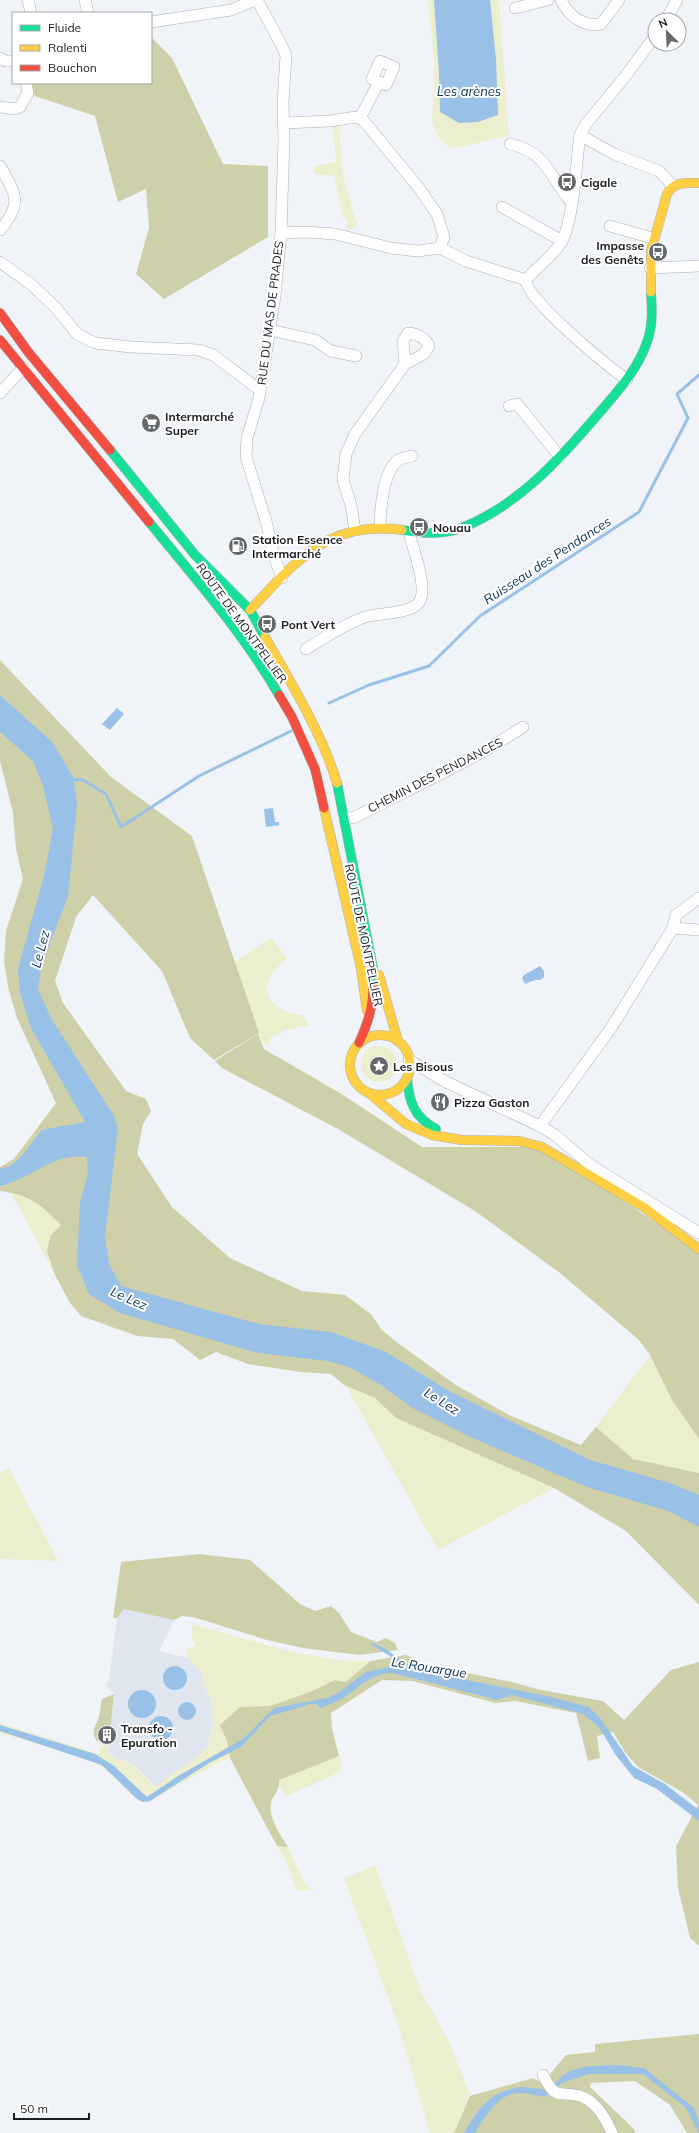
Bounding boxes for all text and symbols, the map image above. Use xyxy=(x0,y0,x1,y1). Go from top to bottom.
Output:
legend xyxy=(12,12,152,84)
north arrow xyxy=(647,12,687,52)
text: N xyxy=(656,15,670,31)
text: Fluide xyxy=(48,20,81,35)
text: Ralenti xyxy=(48,40,87,55)
text: Bouchon xyxy=(48,60,97,75)
water label: Les arènes xyxy=(437,83,501,99)
bus stop icon: Cigale xyxy=(556,171,578,193)
place label: Cigale xyxy=(581,175,617,190)
place label: Impasse des Genêts xyxy=(581,238,644,267)
street label: RUE DU MAS DE PRADES xyxy=(254,240,286,386)
bus stop icon: Impasse des Genêts xyxy=(647,241,669,263)
place label: Intermarché Super xyxy=(165,409,235,438)
supermarket icon: Intermarché Super xyxy=(140,412,162,434)
water label: Ruisseau des Pendances xyxy=(480,513,614,607)
bus stop icon: Nouau xyxy=(408,516,430,538)
place label: Nouau xyxy=(433,520,471,535)
place label: Station Essence Intermarché xyxy=(252,532,343,561)
fuel station icon: Station Essence Intermarché xyxy=(227,535,249,557)
street label: ROUTE DE MONTPELLIER xyxy=(193,560,291,686)
bus stop icon: Pont Vert xyxy=(256,613,278,635)
place label: Pont Vert xyxy=(281,617,335,632)
street label: CHEMIN DES PENDANCES xyxy=(365,734,505,816)
street label: ROUTE DE MONTPELLIER xyxy=(342,863,386,1007)
water label: Le Lez xyxy=(27,928,53,970)
place icon: Les Bisous xyxy=(368,1055,390,1077)
place label: Les Bisous xyxy=(393,1059,453,1074)
restaurant icon: Pizza Gaston xyxy=(429,1091,451,1113)
place label: Pizza Gaston xyxy=(454,1095,530,1110)
water label: Le Lez xyxy=(108,1283,150,1313)
water label: Le Lez xyxy=(422,1384,463,1418)
water label: Le Rouargue xyxy=(390,1653,468,1681)
place label: Transfo - Epuration xyxy=(121,1721,177,1750)
building icon: Transfo - Epuration xyxy=(96,1724,118,1746)
scale bar xyxy=(14,2095,89,2121)
text: 50 m xyxy=(20,2101,48,2116)

